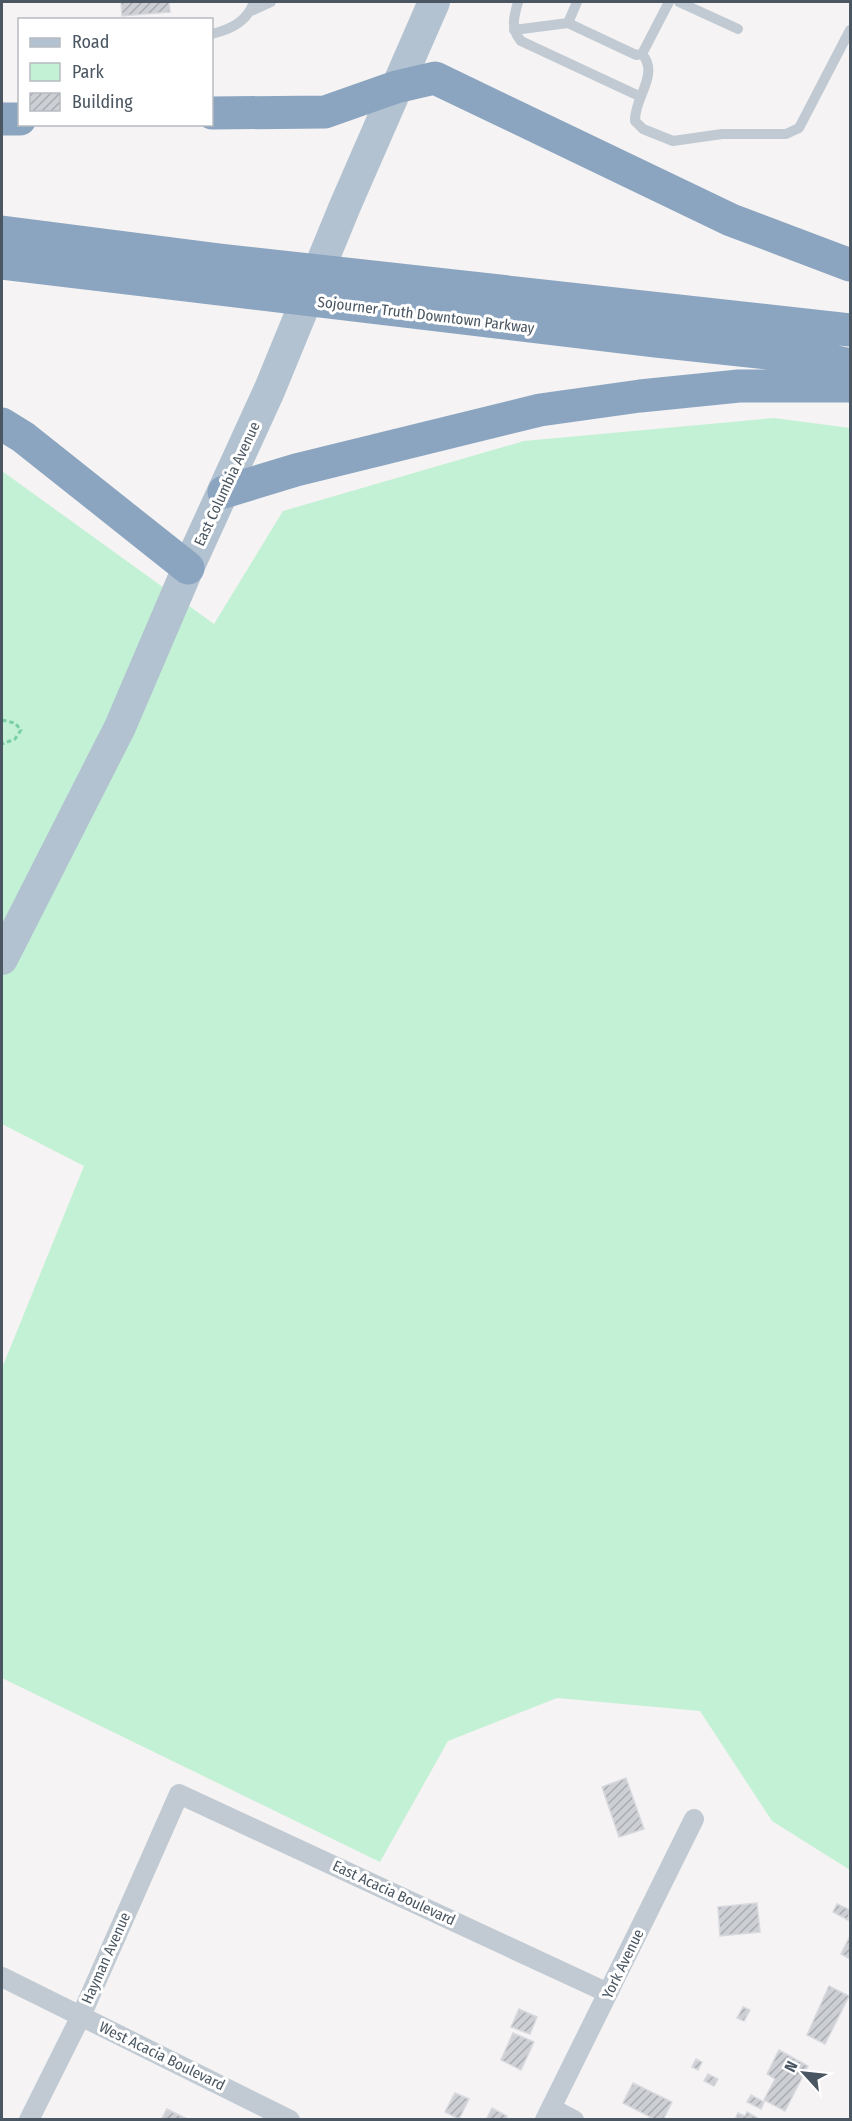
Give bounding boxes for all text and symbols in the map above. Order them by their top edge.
legend [18,18,213,126]
text: Road [72,31,109,53]
text: Park [72,61,105,83]
text: Building [72,91,133,113]
street label: Sojourner Truth Downtown Parkway [317,293,536,337]
street label: East Columbia Avenue [190,419,264,549]
street label: East Acacia Boulevard [330,1857,458,1929]
street label: Hayman Avenue [78,1909,134,2007]
street label: York Avenue [598,1926,648,2002]
street label: West Acacia Boulevard [96,2018,228,2094]
north arrow [774,2043,834,2103]
text: N [780,2058,802,2075]

